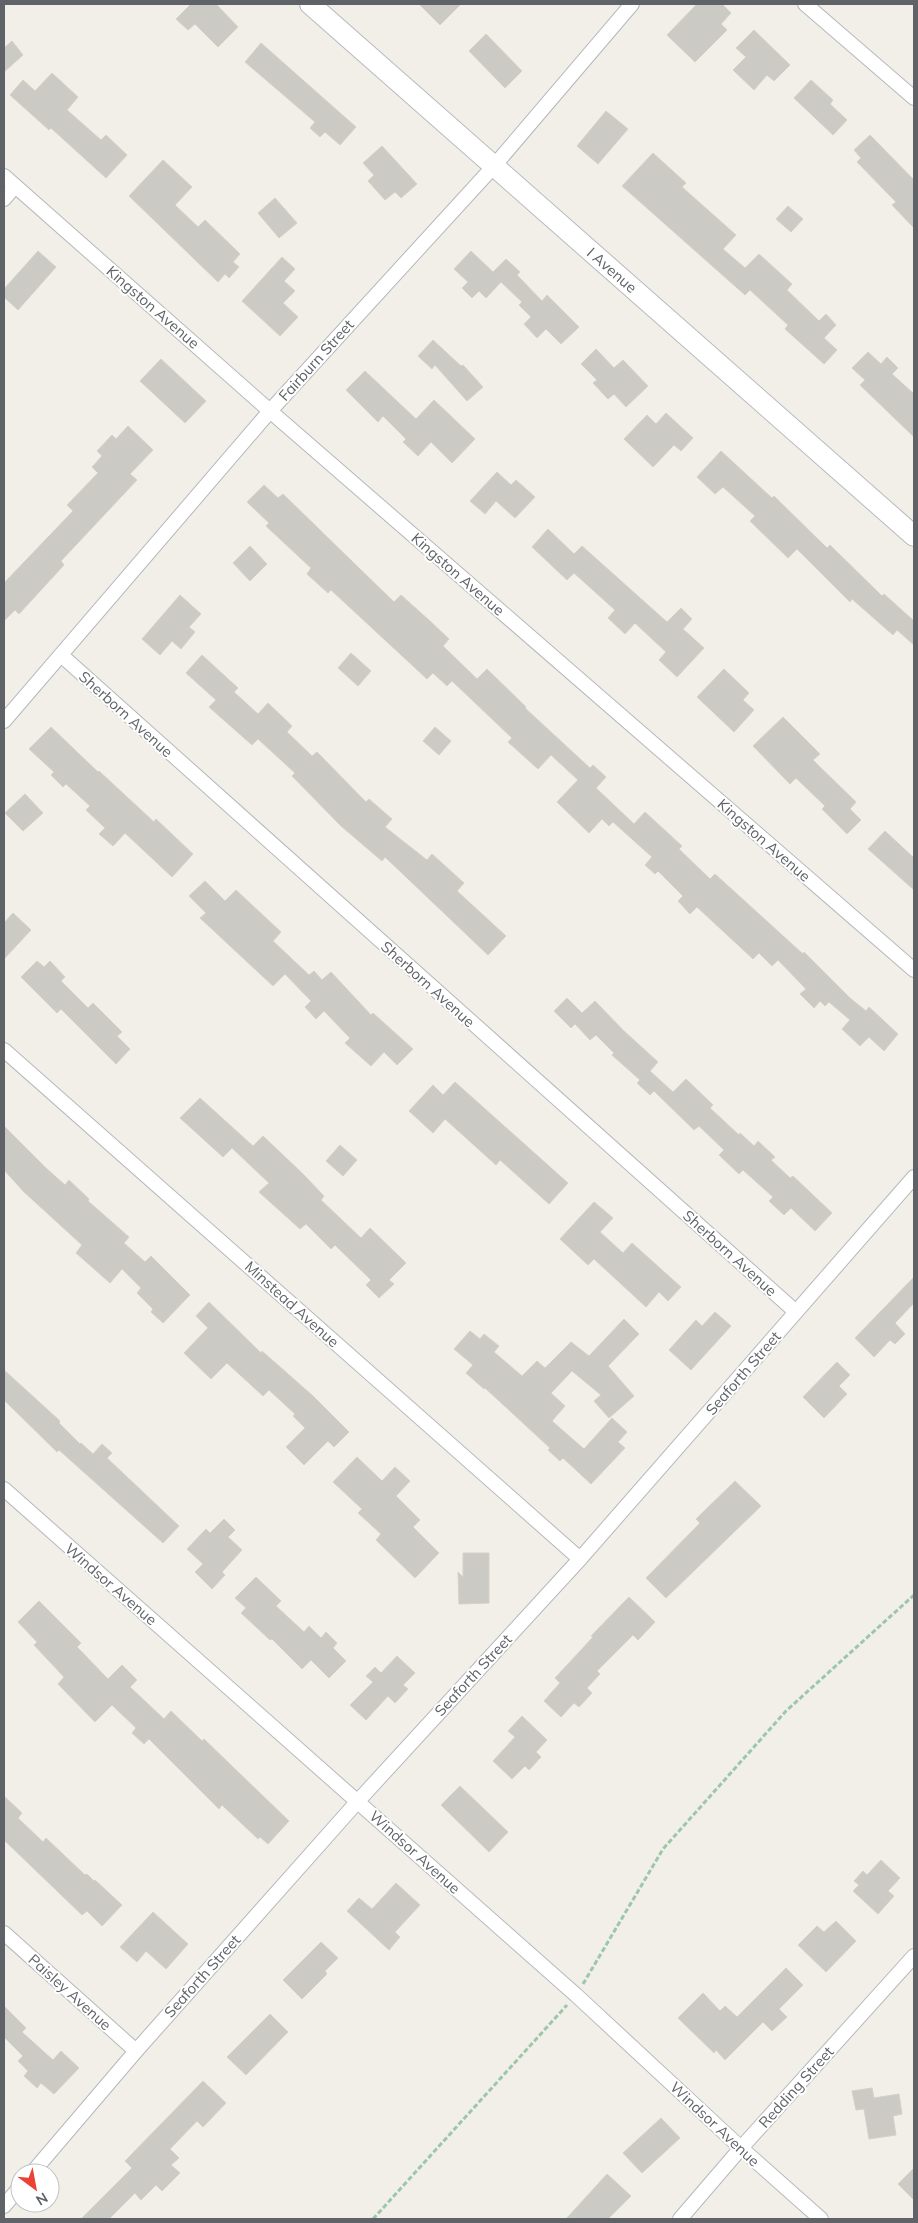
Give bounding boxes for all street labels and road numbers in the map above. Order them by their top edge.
street label: I Avenue [583,243,641,297]
street label: Kingston Avenue [103,261,203,353]
street label: Fairburn Street [274,315,358,405]
street label: Kingston Avenue [408,528,508,620]
street label: Sherborn Avenue [75,667,177,761]
street label: Kingston Avenue [714,794,814,886]
street label: Sherborn Avenue [377,937,479,1031]
street label: Sherborn Avenue [679,1206,781,1300]
street label: Minstead Avenue [241,1257,343,1351]
street label: Seaforth Street [701,1327,785,1419]
street label: Windsor Avenue [61,1539,161,1629]
street label: Seaforth Street [430,1630,516,1720]
street label: Windsor Avenue [366,1806,464,1898]
street label: Seaforth Street [160,1931,244,2021]
street label: Paisley Avenue [25,1950,115,2034]
street label: Redding Street [754,2042,838,2132]
street label: Windsor Avenue [666,2078,764,2170]

